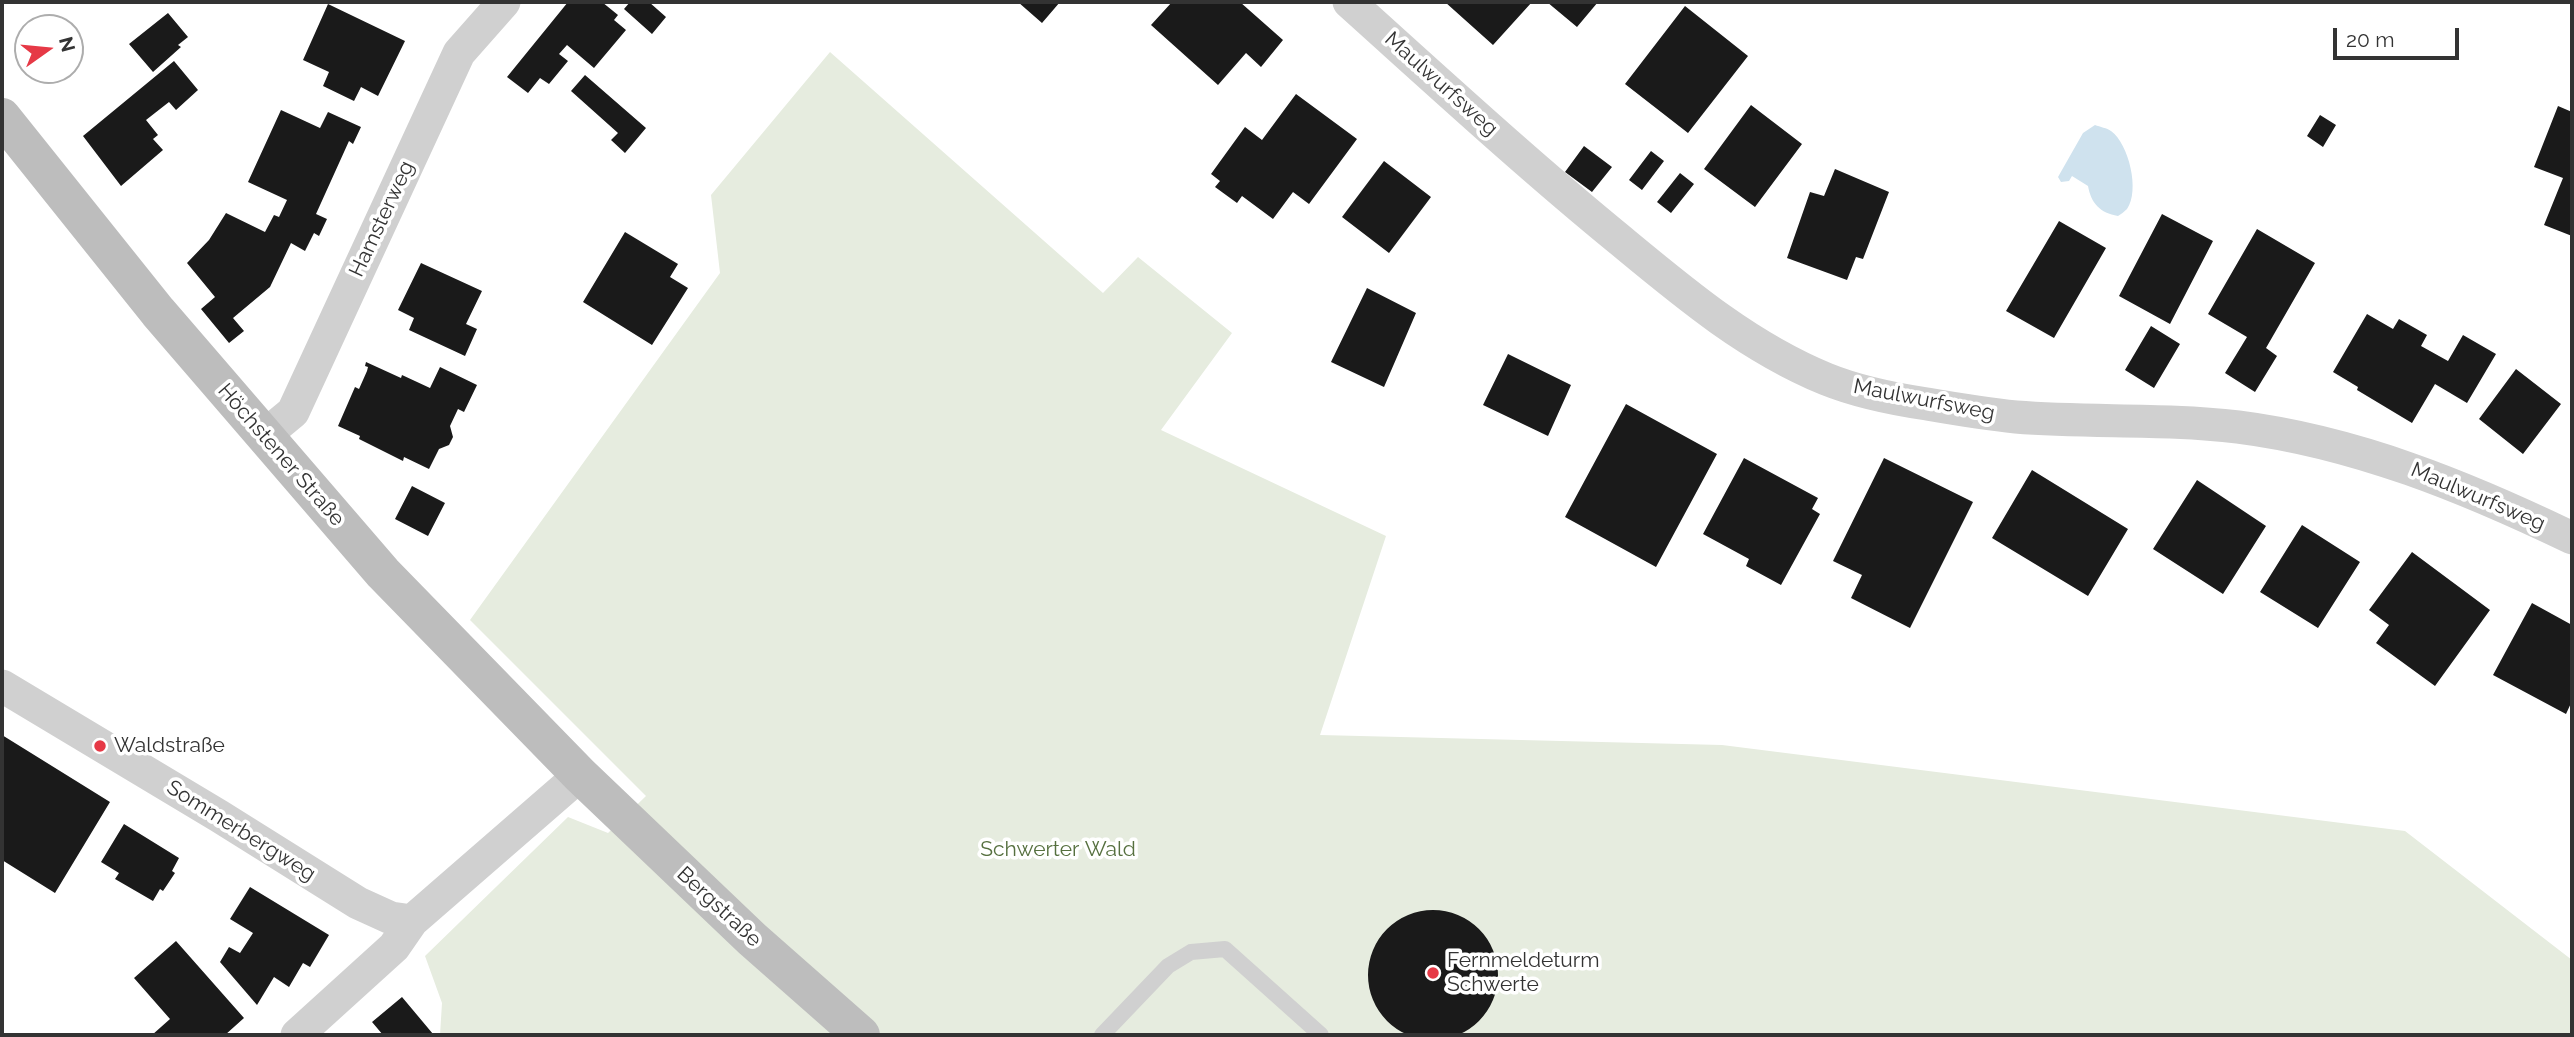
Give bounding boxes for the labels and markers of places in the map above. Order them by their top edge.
place label: Waldstraße [114,733,225,759]
marker: Waldstraße [92,738,108,754]
place label: Fernmeldeturm Schwerte [1447,948,1599,998]
marker: Fernmeldeturm Schwerte [1425,965,1441,981]

